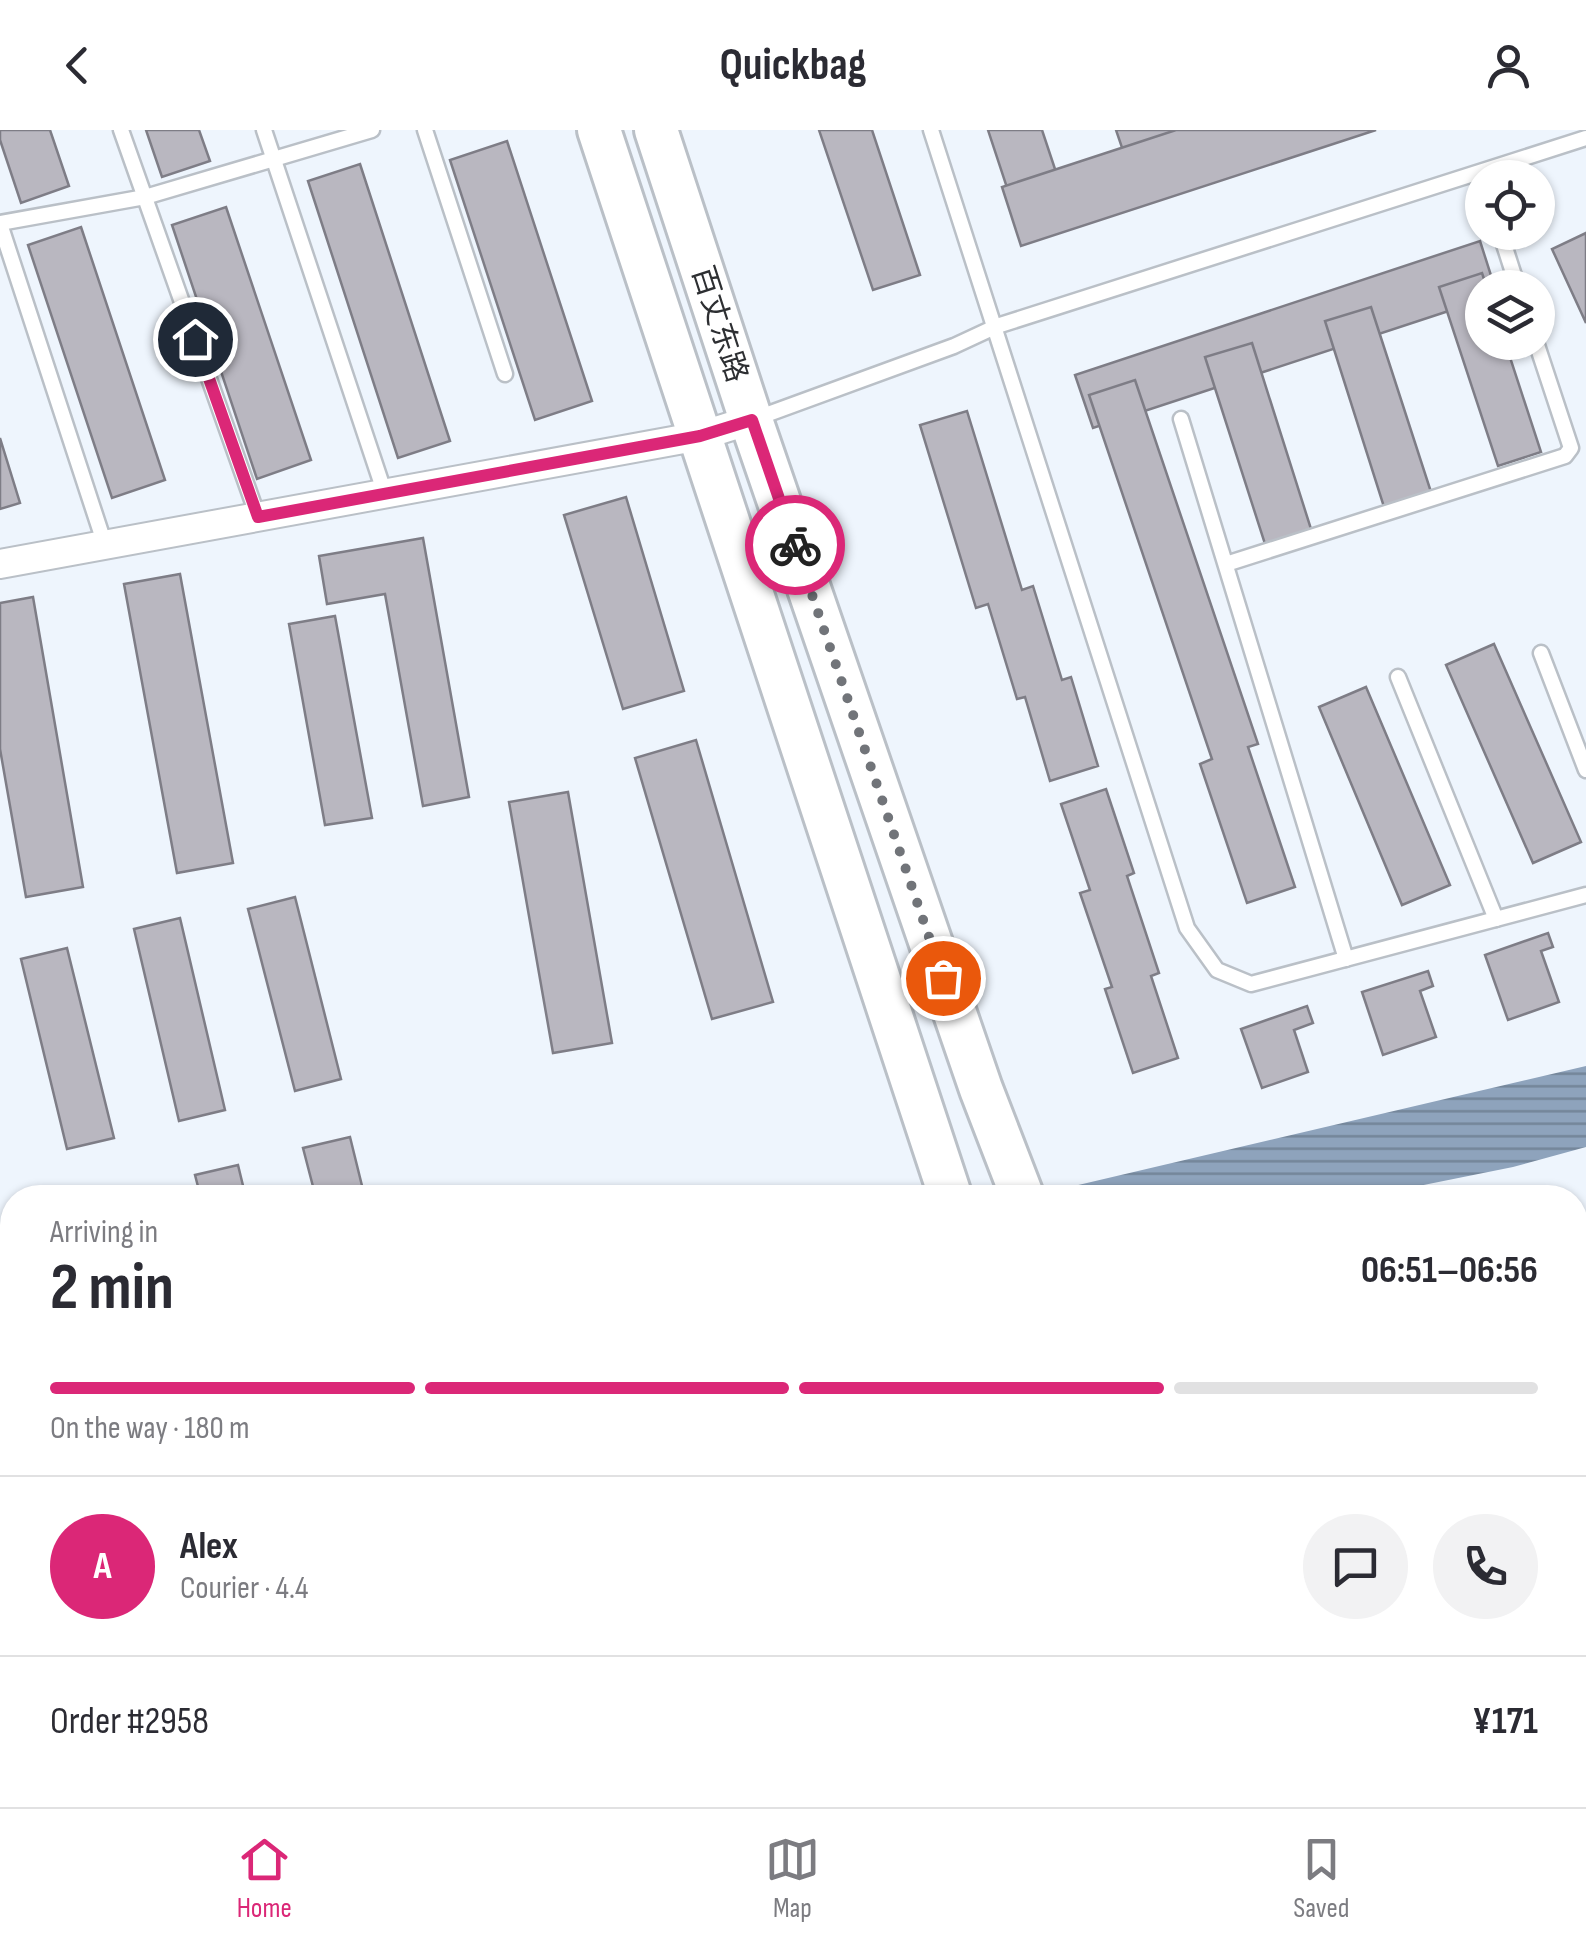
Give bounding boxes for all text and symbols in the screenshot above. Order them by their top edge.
icon: back [50,38,105,93]
text: Quickbag [719,38,867,93]
icon: person [1481,38,1536,93]
map controls [1465,160,1555,360]
button: locate [1465,160,1555,250]
street label: 百丈东路 [683,262,755,387]
button: layers [1465,270,1555,360]
pin [153,297,238,382]
icon: home [168,312,223,367]
courier [745,495,845,595]
icon: bike [768,518,823,573]
pin [901,936,986,1021]
icon: bag [916,951,971,1006]
text: Arriving in [50,1213,158,1252]
text: 06:51–06:56 [1361,1248,1538,1293]
text: 2 min [50,1250,174,1328]
text: On the way · 180 m [50,1409,249,1448]
button: chat [1303,1514,1408,1619]
button: phone [1433,1514,1538,1619]
text: Alex [180,1524,238,1569]
text: A [93,1544,112,1589]
text: Courier · 4.4 [180,1569,308,1608]
text: Order #2958 [50,1699,209,1744]
text: ¥171 [1472,1699,1538,1744]
tab: Home [237,1832,292,1925]
tab: Map [765,1832,820,1925]
tab: Saved [1293,1832,1349,1925]

